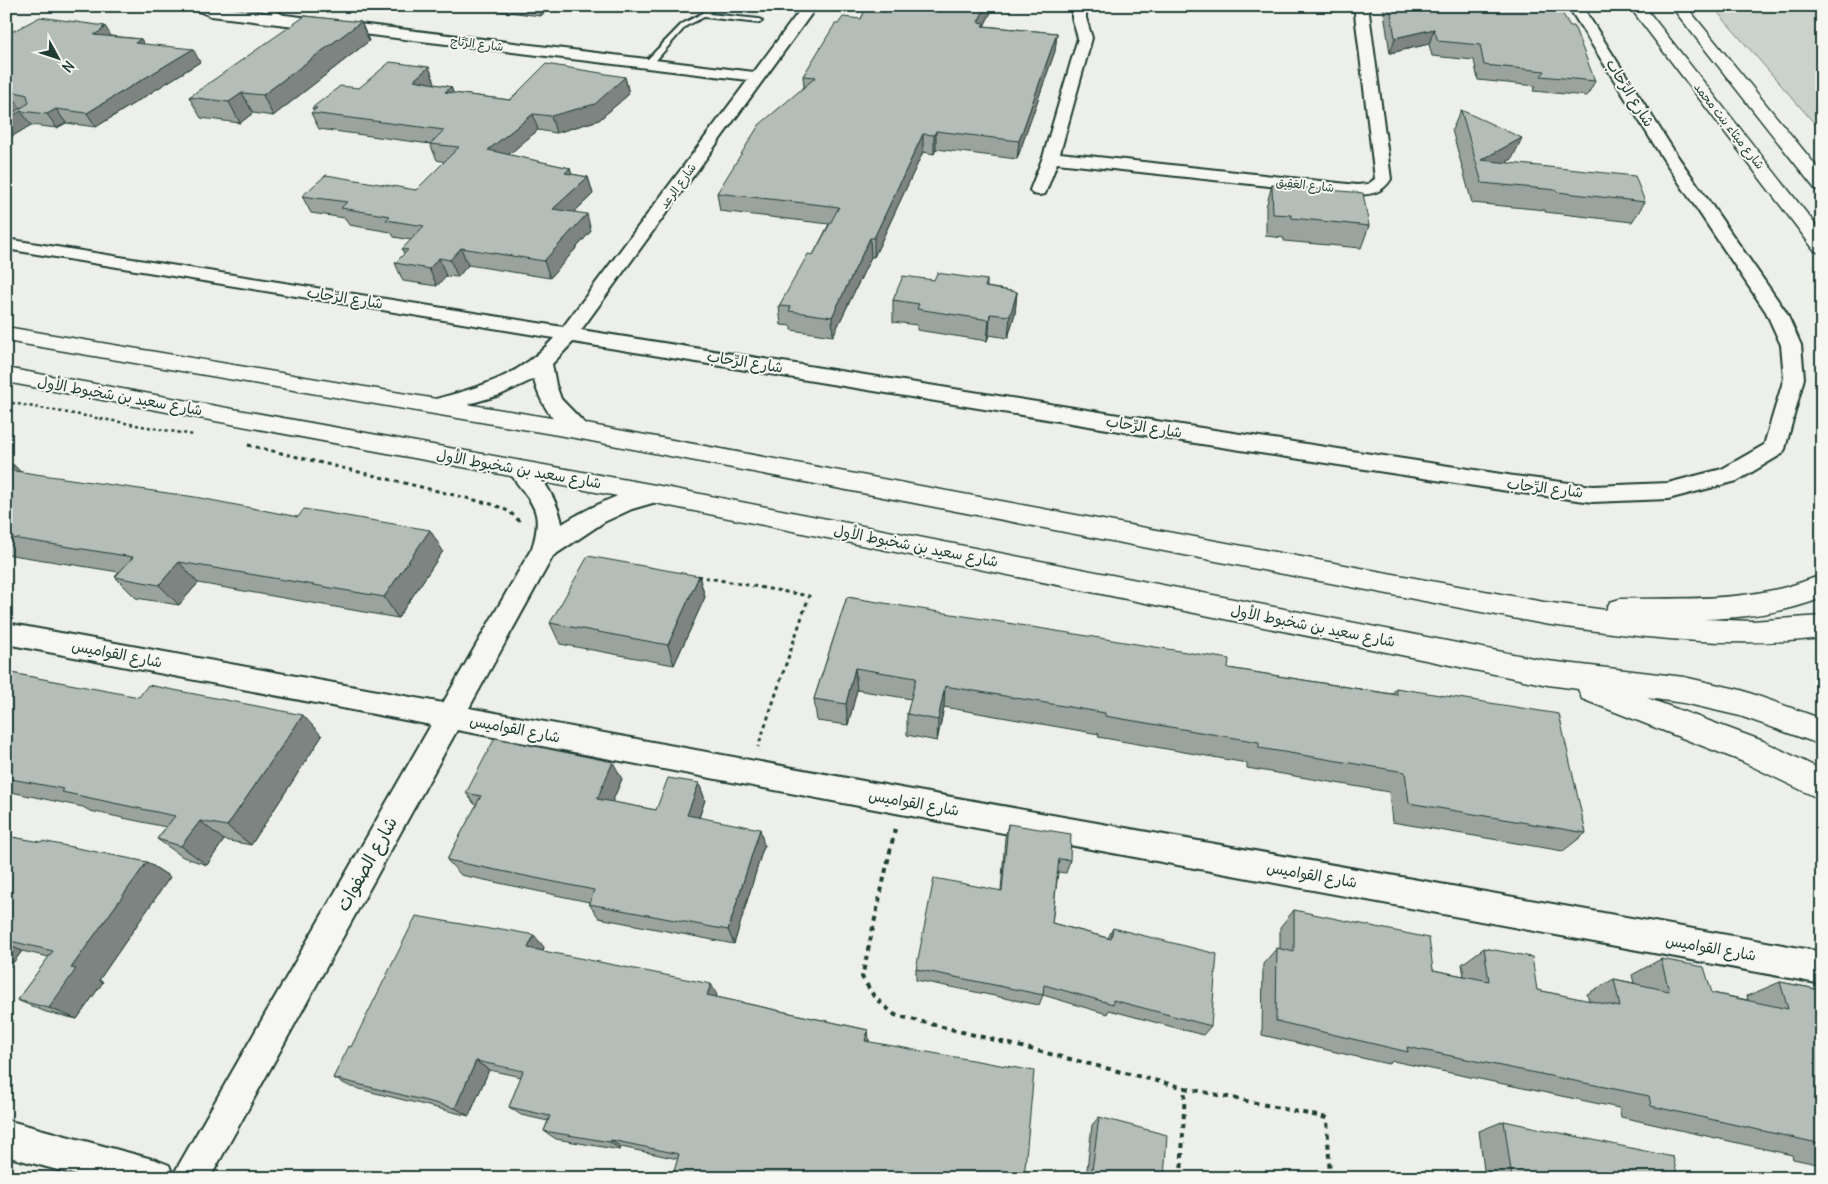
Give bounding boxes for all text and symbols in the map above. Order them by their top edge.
north arrow [32,32,82,82]
street label: شارع الرِّتَاج [449,33,504,56]
street label: شارع الرِّحاب [1601,55,1659,131]
text: N [58,57,78,76]
street label: شارع ميثاء بنت محمد [1689,79,1768,173]
street label: شارع الرعد [656,160,701,213]
street label: شارع العَقِيق [1275,174,1335,197]
street label: شارع الرِّحاب [306,282,384,314]
street label: شارع الرِّحاب [706,346,784,378]
street label: شارع سعيد بن شخبوط الأول [36,372,204,420]
street label: شارع الرِّحاب [1105,411,1183,443]
street label: شارع سعيد بن شخبوط الأول [435,445,603,493]
street label: شارع الرِّحاب [1506,473,1584,503]
street label: شارع سعيد بن شخبوط الأول [832,520,1000,572]
street label: شارع سعيد بن شخبوط الأول [1229,600,1397,652]
street label: شارع القواميس [70,635,164,673]
street label: شارع القواميس [468,710,562,748]
street label: شارع القواميس [867,785,961,821]
street label: شارع الصفوات [331,812,403,916]
street label: شارع القواميس [1265,857,1359,893]
street label: شارع القواميس [1664,930,1758,966]

